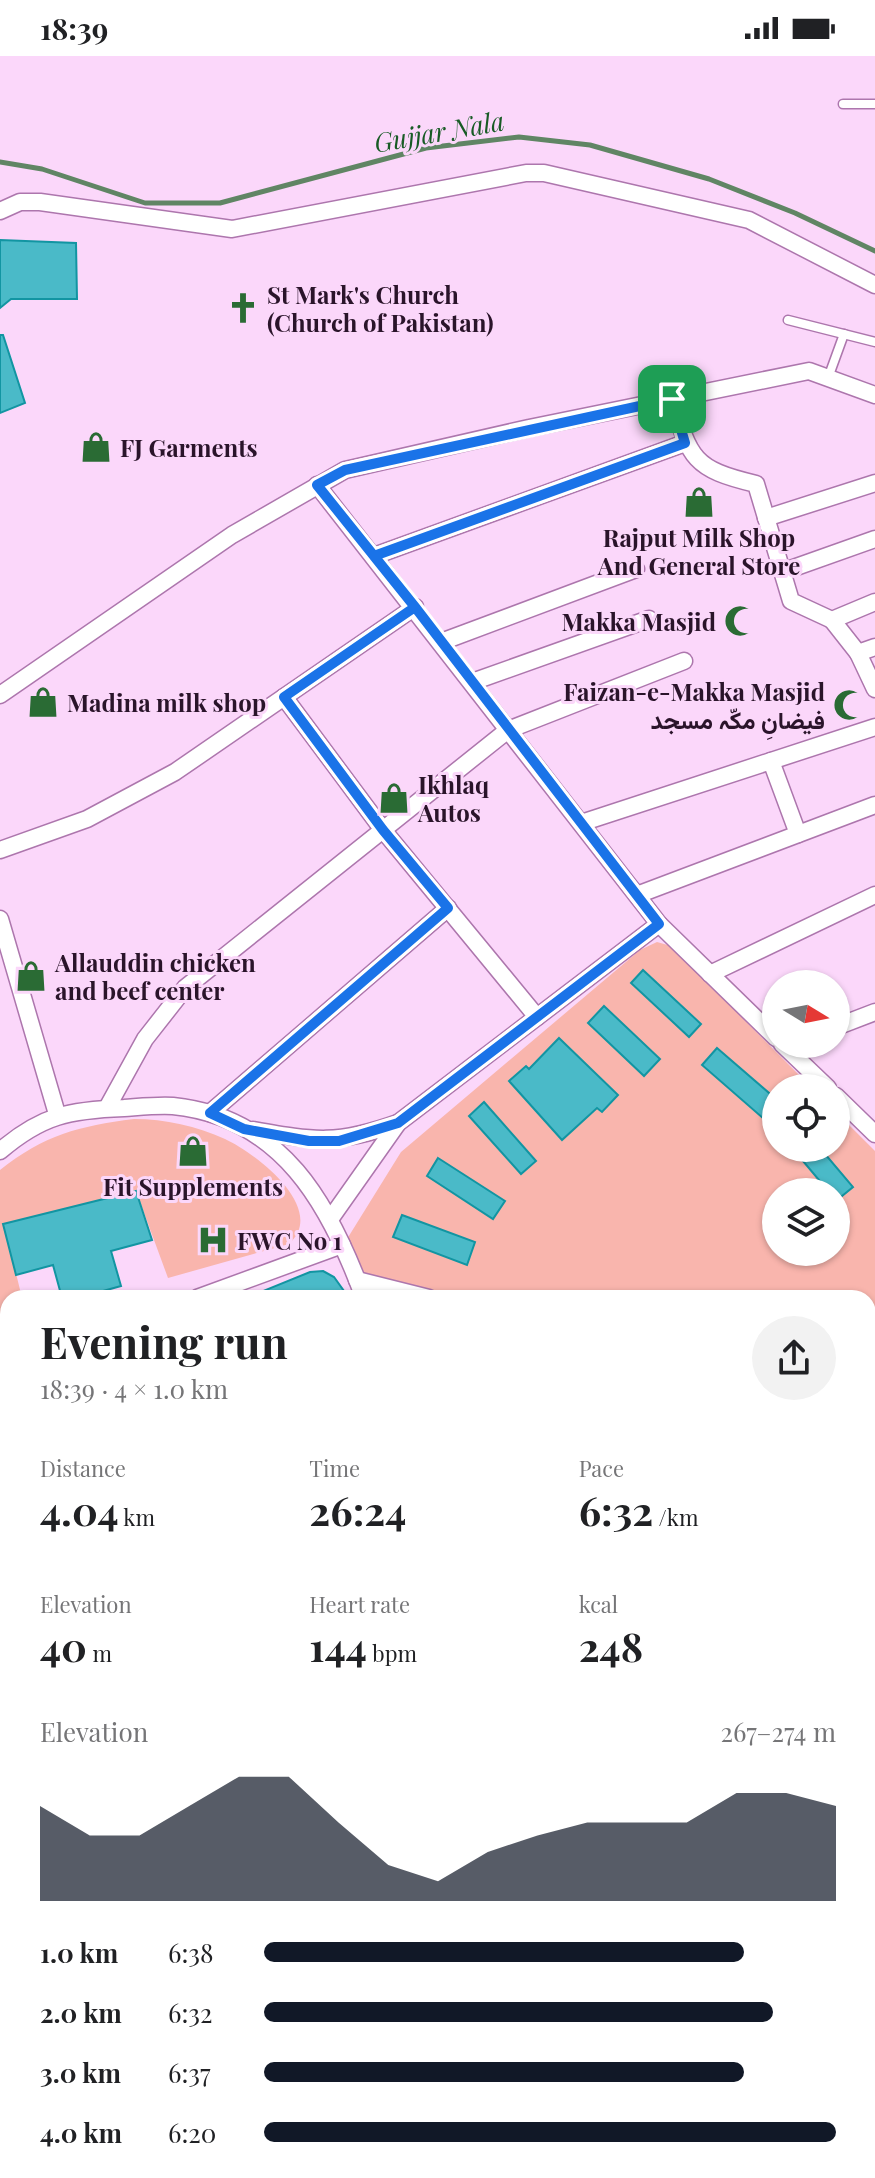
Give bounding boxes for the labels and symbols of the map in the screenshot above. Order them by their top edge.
water label: Gujjar Nala [371,102,507,160]
place label: St Mark's Church (Church of Pakistan) [267,278,494,338]
church icon: St Mark's Church (Church of Pakistan) [226,291,260,325]
pin [638,365,706,433]
shop icon: FJ Garments [79,430,113,464]
place label: FJ Garments [120,431,258,463]
shop icon: Rajput Milk Shop And General Store [682,485,716,519]
place label: Rajput Milk Shop And General Store [597,521,800,581]
mosque icon: Makka Masjid [723,604,757,638]
place label: Makka Masjid [561,605,716,637]
place label: Faizan-e-Makka Masjid فیضانِ مکّہ مسجد [563,675,825,741]
shop icon: Madina milk shop [26,685,60,719]
place label: Madina milk shop [67,686,266,718]
mosque icon: Faizan-e-Makka Masjid فیضانِ مکّہ مسجد [832,688,866,722]
place label: Ikhlaq Autos [417,768,489,828]
shop icon: Ikhlaq Autos [377,781,411,815]
place label: Allauddin chicken and beef center [54,946,256,1006]
shop icon: Allauddin chicken and beef center [14,959,48,993]
north arrow [762,970,850,1058]
shop icon: Fit Supplements [176,1134,210,1168]
place label: Fit Supplements [103,1170,283,1202]
hospital icon: FWC No 1 [196,1223,230,1257]
place label: FWC No 1 [237,1224,342,1256]

